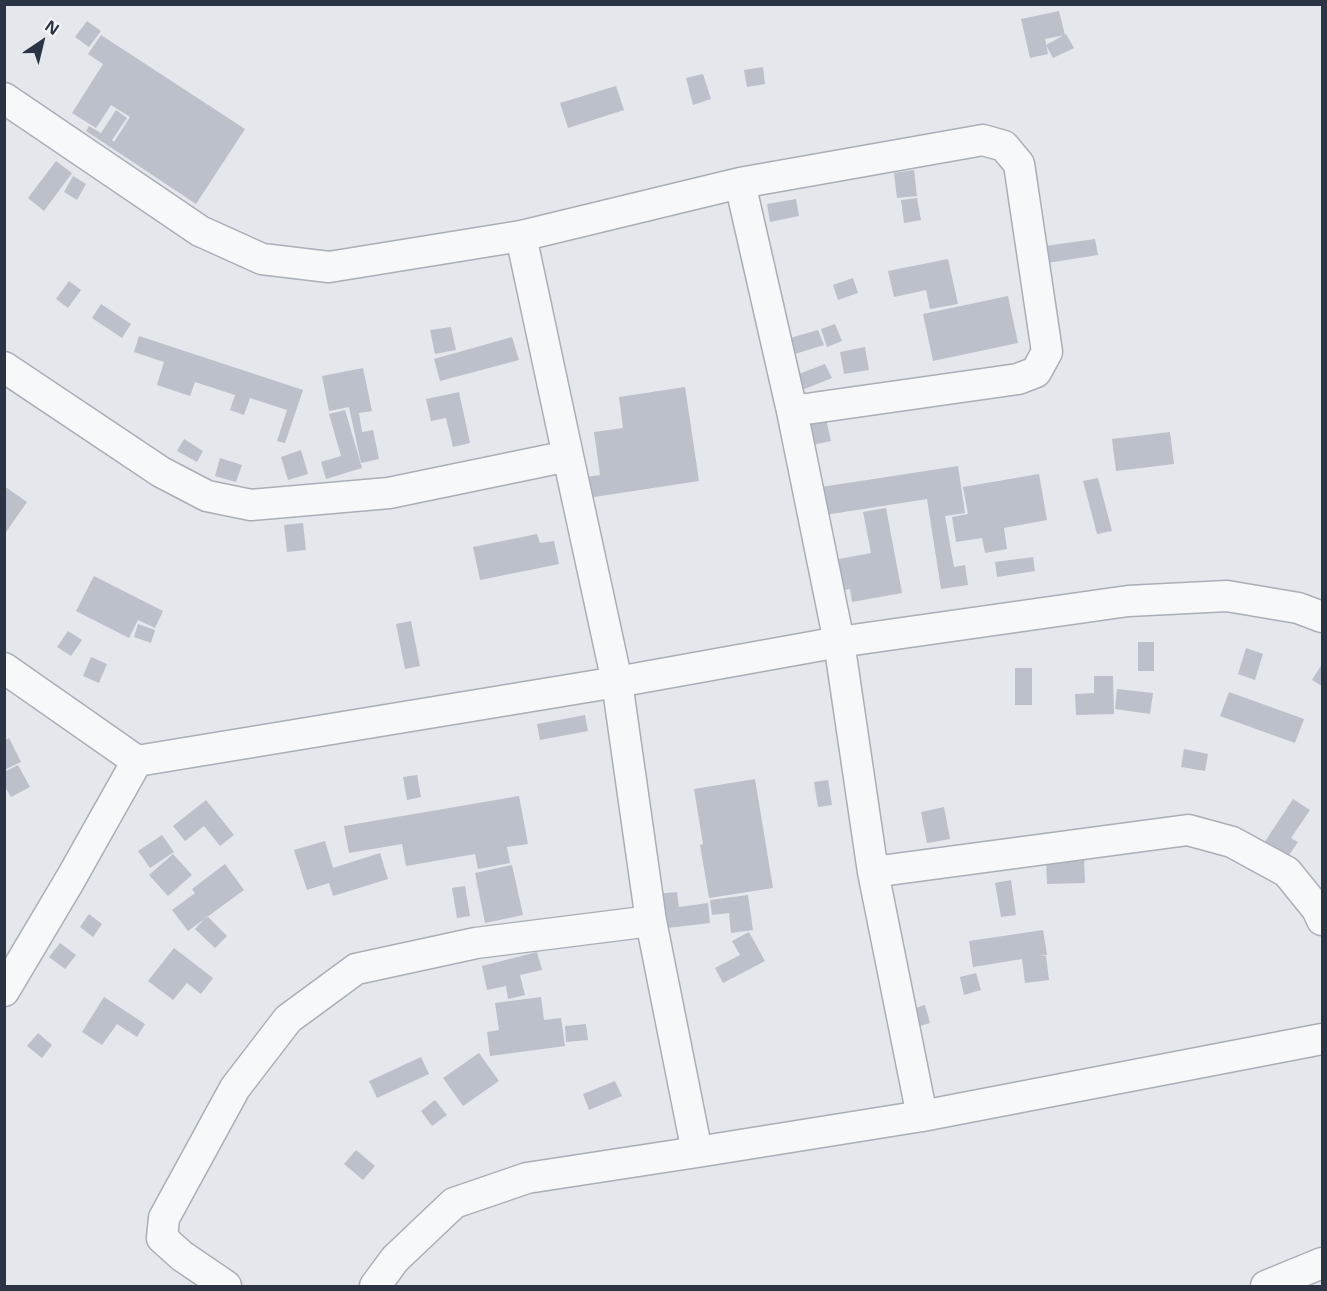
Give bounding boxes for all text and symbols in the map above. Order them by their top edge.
north arrow [12,12,72,72]
text: N [41,15,64,40]

